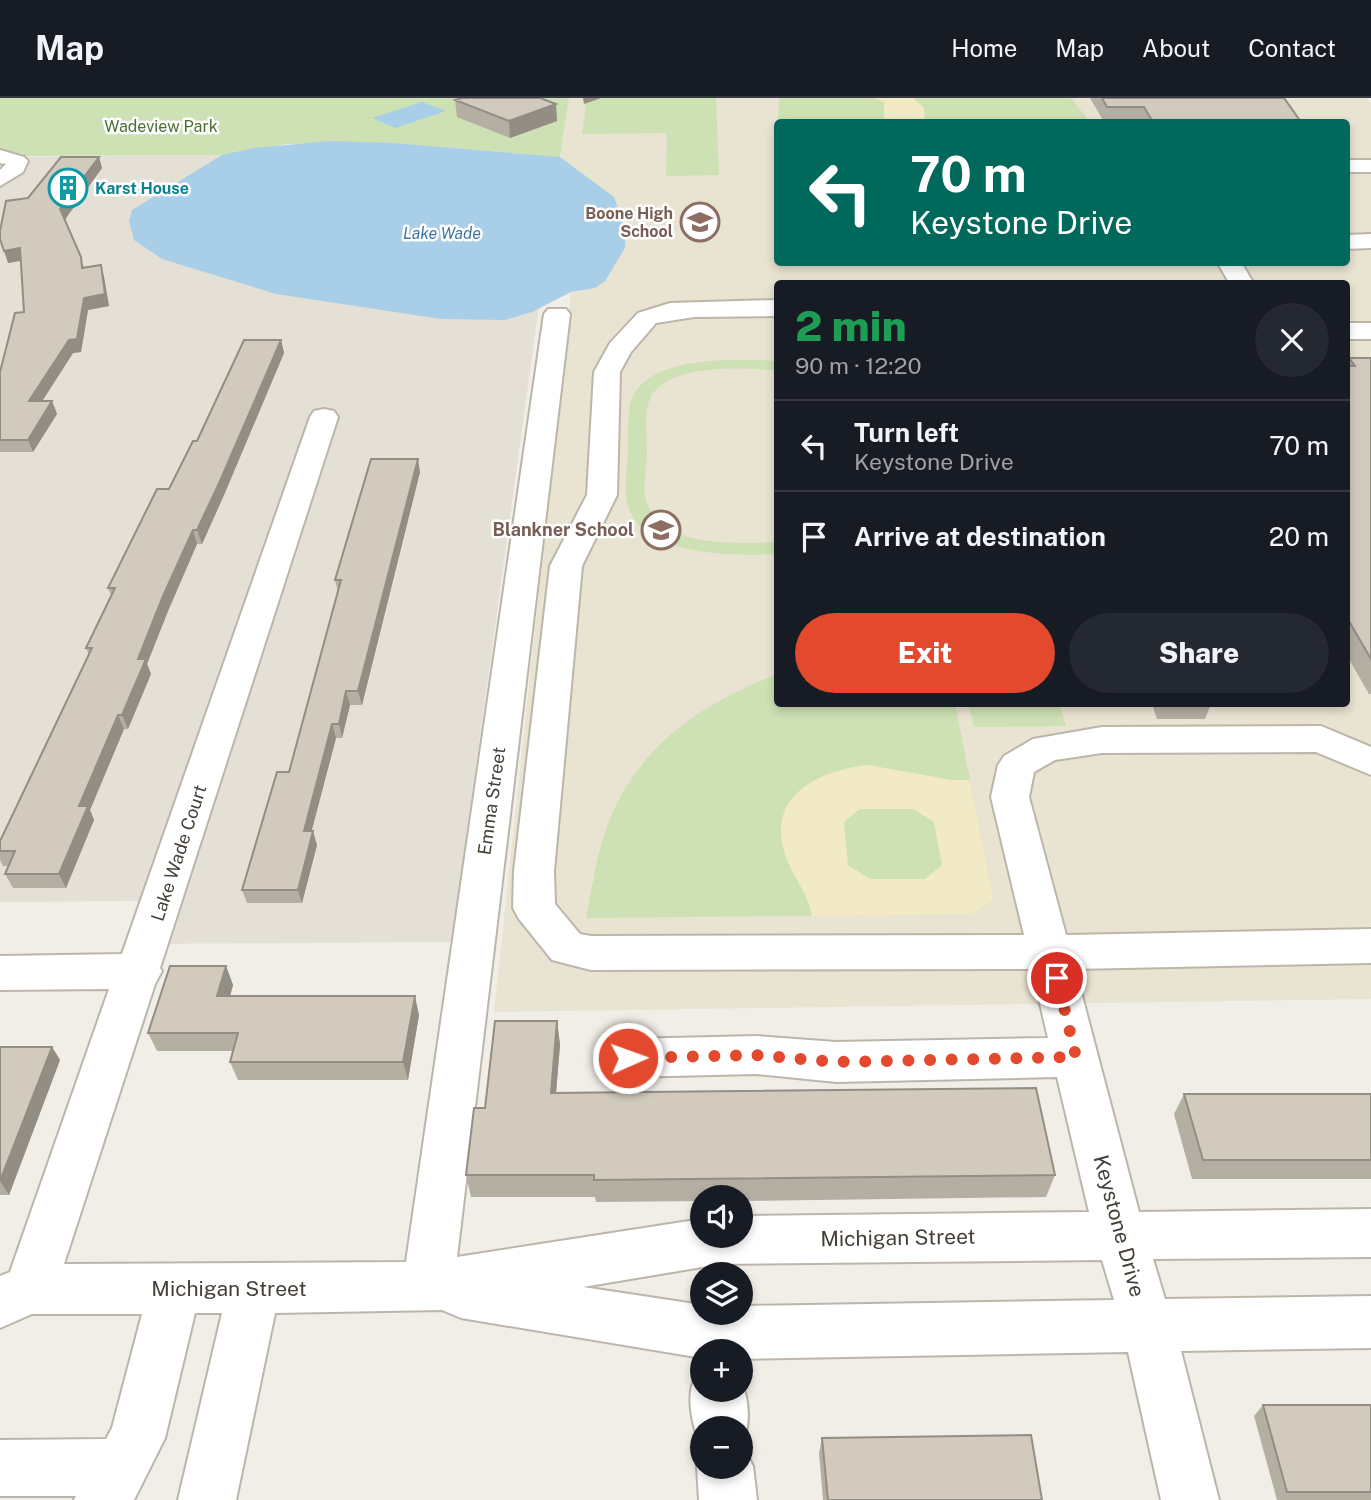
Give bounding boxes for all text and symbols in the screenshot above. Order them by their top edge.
text: Map [35,29,104,67]
text: Home [951,34,1017,62]
text: Map [1055,34,1104,62]
text: About [1142,34,1210,62]
text: Contact [1248,34,1336,62]
park label: Wadeview Park [104,117,218,136]
text: 70 m [910,145,1027,203]
icon: left [795,147,886,238]
building icon: Karst House [47,167,89,209]
place label: Karst House [95,179,189,198]
school or university icon: Boone High School [679,201,721,243]
place label: Boone High School [585,204,673,241]
text: Keystone Drive [910,204,1132,241]
water label: Lake Wade [403,224,481,243]
text: 2 min [795,301,907,350]
button: close [1255,303,1329,377]
text: 90 m · 12:20 [795,352,922,379]
text: Turn left [854,417,959,448]
icon: left [795,427,833,465]
text: 70 m [1269,430,1329,461]
text: Keystone Drive [854,448,1014,475]
school or university icon: Blankner School [640,509,682,551]
icon: arrive [795,518,833,556]
place label: Blankner School [493,519,634,540]
text: Arrive at destination [854,521,1106,552]
text: 20 m [1269,521,1329,552]
button: Exit [795,613,1055,693]
button: Share [1069,613,1329,693]
street label: Emma Street [474,746,509,856]
street label: Lake Wade Court [147,782,210,924]
pin [1027,948,1087,1008]
icon: arrive [1038,959,1076,997]
position arrow [591,1021,665,1095]
street label: Keystone Drive [1089,1152,1150,1300]
map controls [690,1185,753,1479]
button: sound [690,1185,753,1248]
street label: Michigan Street [820,1224,976,1251]
button: layers [690,1262,753,1325]
street label: Michigan Street [151,1276,307,1301]
button: + [690,1339,753,1402]
button: − [690,1416,753,1479]

